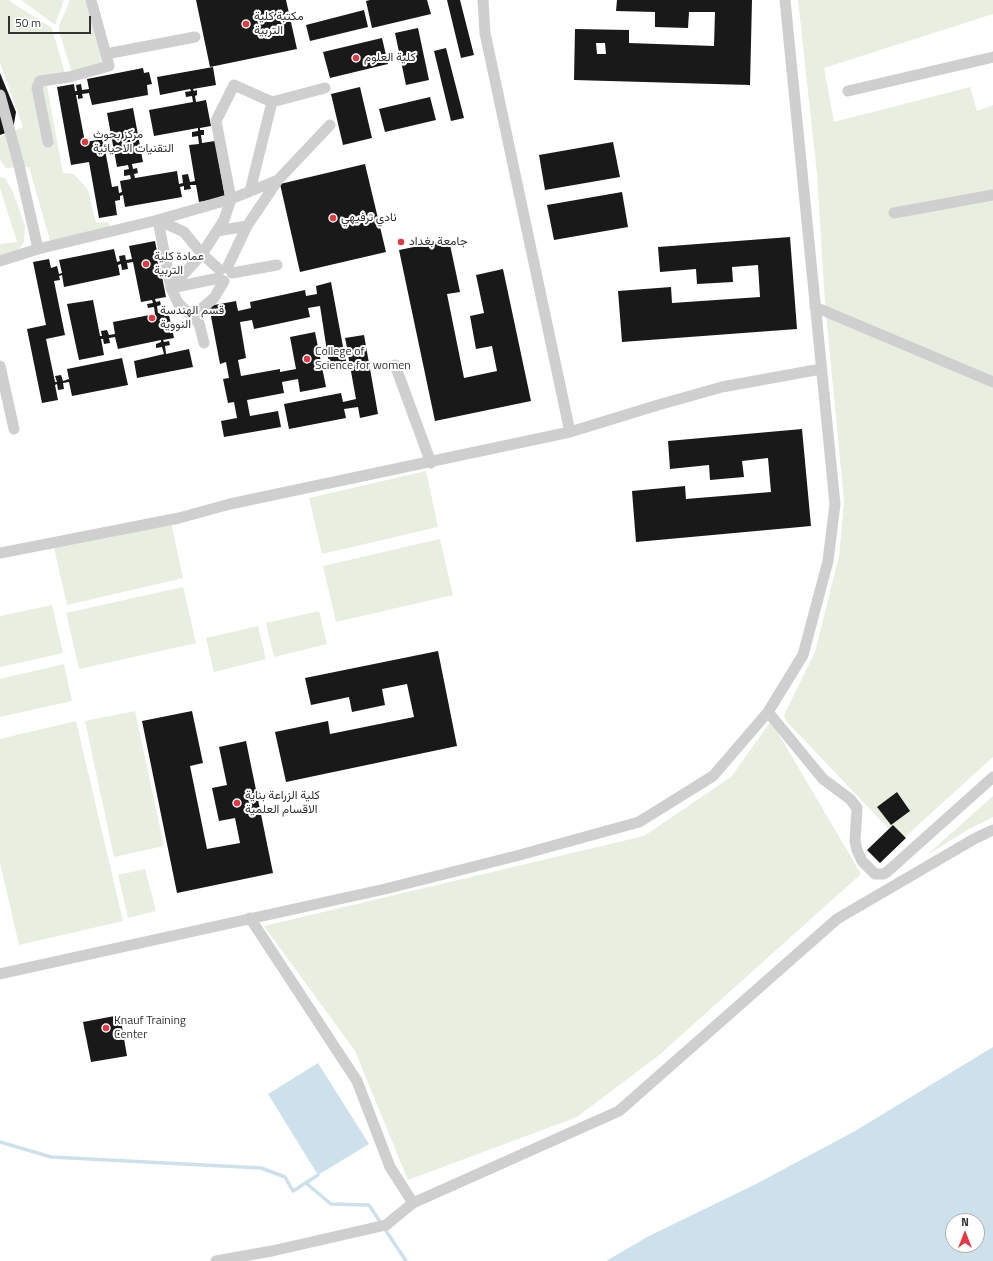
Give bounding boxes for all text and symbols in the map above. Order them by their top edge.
scale bar [10,8,93,34]
place label: مكتبة كلية التربية [254,10,304,38]
text: 50 m [15,13,41,32]
marker: مكتبة كلية التربية [241,19,251,29]
place label: كلية العلوم [364,51,416,65]
marker: كلية العلوم [351,53,361,63]
place label: مركز بحوث التقنيات الاحيائية [93,128,174,156]
marker: مركز بحوث التقنيات الاحيائية [80,137,90,147]
place label: نادي ترفيهي [341,211,397,225]
marker: نادي ترفيهي [328,213,338,223]
place label: جامعة بغداد [409,235,468,249]
marker: جامعة بغداد [396,237,406,247]
place label: عمادة كلية التربية [154,250,204,278]
marker: عمادة كلية التربية [141,259,151,269]
place label: قسم الهندسة النووية [160,304,224,332]
marker: قسم الهندسة النووية [147,313,157,323]
place label: College of Science for women [315,345,411,373]
marker: College of Science for women [302,354,312,364]
place label: كلية الزراعة بناية الاقسام العلمية [245,789,320,817]
marker: كلية الزراعة بناية الاقسام العلمية [232,798,242,808]
place label: Knauf Training Center [114,1014,186,1042]
marker: Knauf Training Center [101,1023,111,1033]
north arrow [945,1213,985,1253]
text: N [961,1214,969,1230]

